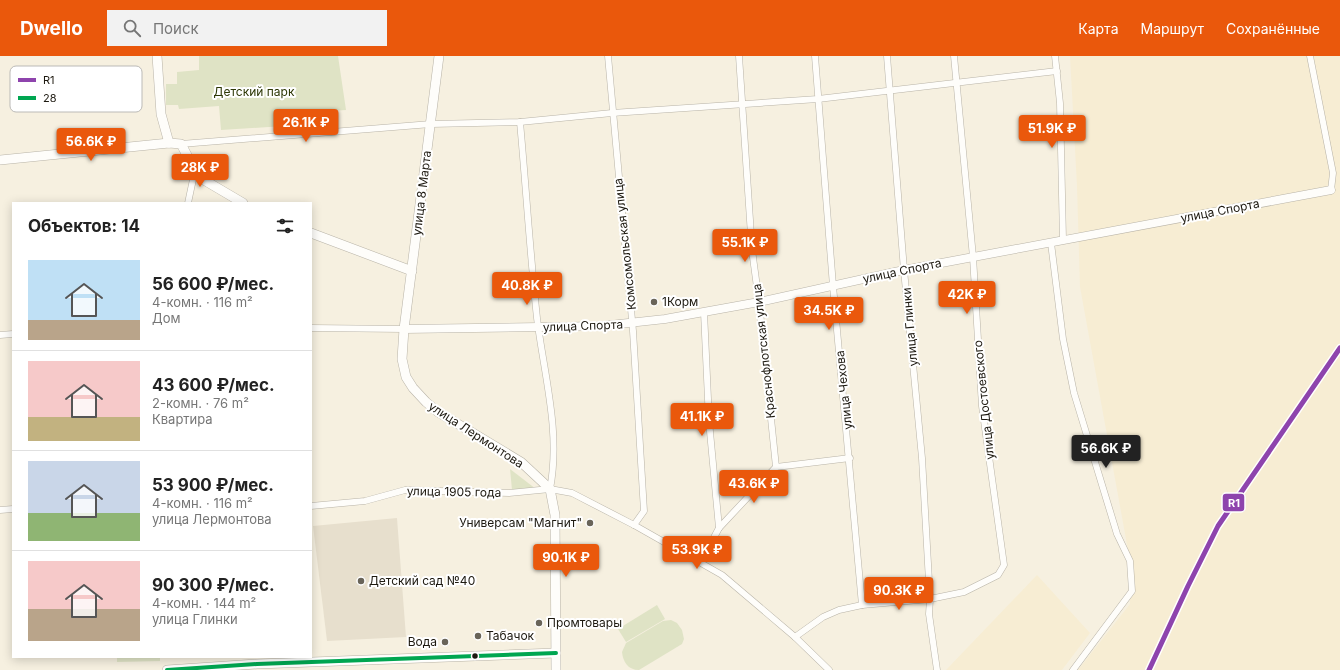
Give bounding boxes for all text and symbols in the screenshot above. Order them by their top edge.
search box [107,10,387,46]
text: Dwello [20,17,83,40]
icon: search [121,17,143,39]
text: Поиск [153,19,199,38]
text: Карта [1078,20,1119,37]
text: Маршрут [1141,20,1204,37]
text: Сохранённые [1226,20,1320,37]
legend [10,66,142,112]
text: R1 [43,73,55,87]
park label: Детский парк [214,84,295,99]
text: 28 [43,91,57,105]
pin: 26.1K ₽ [269,109,343,143]
text: 26.1K ₽ [282,114,330,130]
pin: 51.9K ₽ [1015,115,1089,149]
text: 51.9K ₽ [1028,120,1076,136]
pin: 56.6K ₽ [54,128,128,162]
text: 56.6K ₽ [66,133,116,149]
street label: улица 8 Марта [409,150,434,236]
pin: 28K ₽ [172,154,228,188]
text: 28K ₽ [181,159,219,175]
street label: Комсомольская улица [610,177,639,311]
street label: улица Спорта [1179,195,1261,226]
icon: filters [274,215,296,237]
text: Объектов: 14 [28,216,140,236]
pin: 55.1K ₽ [708,229,782,263]
text: 55.1K ₽ [721,234,769,250]
street label: улица Спорта [861,255,943,286]
pin: 40.8K ₽ [490,272,564,306]
text: 56 600 ₽/мес. [152,274,274,294]
icon: home [60,276,108,324]
text: 40.8K ₽ [501,277,553,293]
pin: 42K ₽ [939,281,995,315]
street label: Краснофлотская улица [749,283,778,419]
text: 42K ₽ [947,286,987,302]
street label: улица Глинки [899,287,920,367]
text: 4-комн. · 116 m² [152,294,253,310]
place label: 1Корм [662,294,698,309]
marker: 1Корм [649,297,659,307]
pin: 34.5K ₽ [792,297,866,331]
text: 34.5K ₽ [803,302,855,318]
text: Дом [152,310,180,326]
street label: улица Спорта [543,317,623,334]
street label: улица Достоевского [970,339,997,461]
street label: улица Чехова [832,350,855,430]
text: 43 600 ₽/мес. [152,375,275,395]
icon: home [60,377,108,425]
text: 2-комн. · 76 m² [152,395,249,411]
street label: улица Лермонтова [426,398,527,471]
pin: 41.1K ₽ [665,403,739,437]
text: 41.1K ₽ [680,408,724,424]
text: Квартира [152,411,213,427]
pin: 56.6K ₽ [1069,435,1143,469]
text: 56.6K ₽ [1081,440,1131,456]
pin: 43.6K ₽ [717,470,791,504]
text: 53 900 ₽/мес. [152,475,274,495]
text: 43.6K ₽ [728,475,780,491]
icon: home [60,477,108,525]
street label: улица 1905 года [407,483,501,500]
line badge: R1 [1222,493,1245,512]
text: 4-комн. · 116 m² [152,495,253,511]
text: R1 [1228,496,1240,510]
text: улица Лермонтова [152,511,272,527]
place label: Универсам "Магнит" [459,515,582,530]
marker: Универсам "Магнит" [585,518,595,528]
pin: 53.9K ₽ [660,536,734,570]
text: 53.9K ₽ [671,541,723,557]
pin: 90.1K ₽ [529,544,603,578]
text: 90.1K ₽ [542,549,590,565]
place label: Детский сад №40 [369,573,475,588]
text: 90 300 ₽/мес. [152,575,275,595]
marker: Детский сад №40 [356,576,366,586]
icon: home [60,577,108,625]
pin: 90.3K ₽ [862,577,936,611]
text: 90.3K ₽ [873,582,925,598]
text: 4-комн. · 144 m² [152,595,256,611]
text: улица Глинки [152,611,238,627]
place label: Промтовары [547,615,622,630]
marker: Промтовары [534,618,544,628]
place label: Табачок [486,628,535,643]
marker: Табачок [473,631,483,641]
place label: Вода [408,634,437,649]
marker: Вода [440,637,450,647]
unlabelled marker [470,651,480,661]

